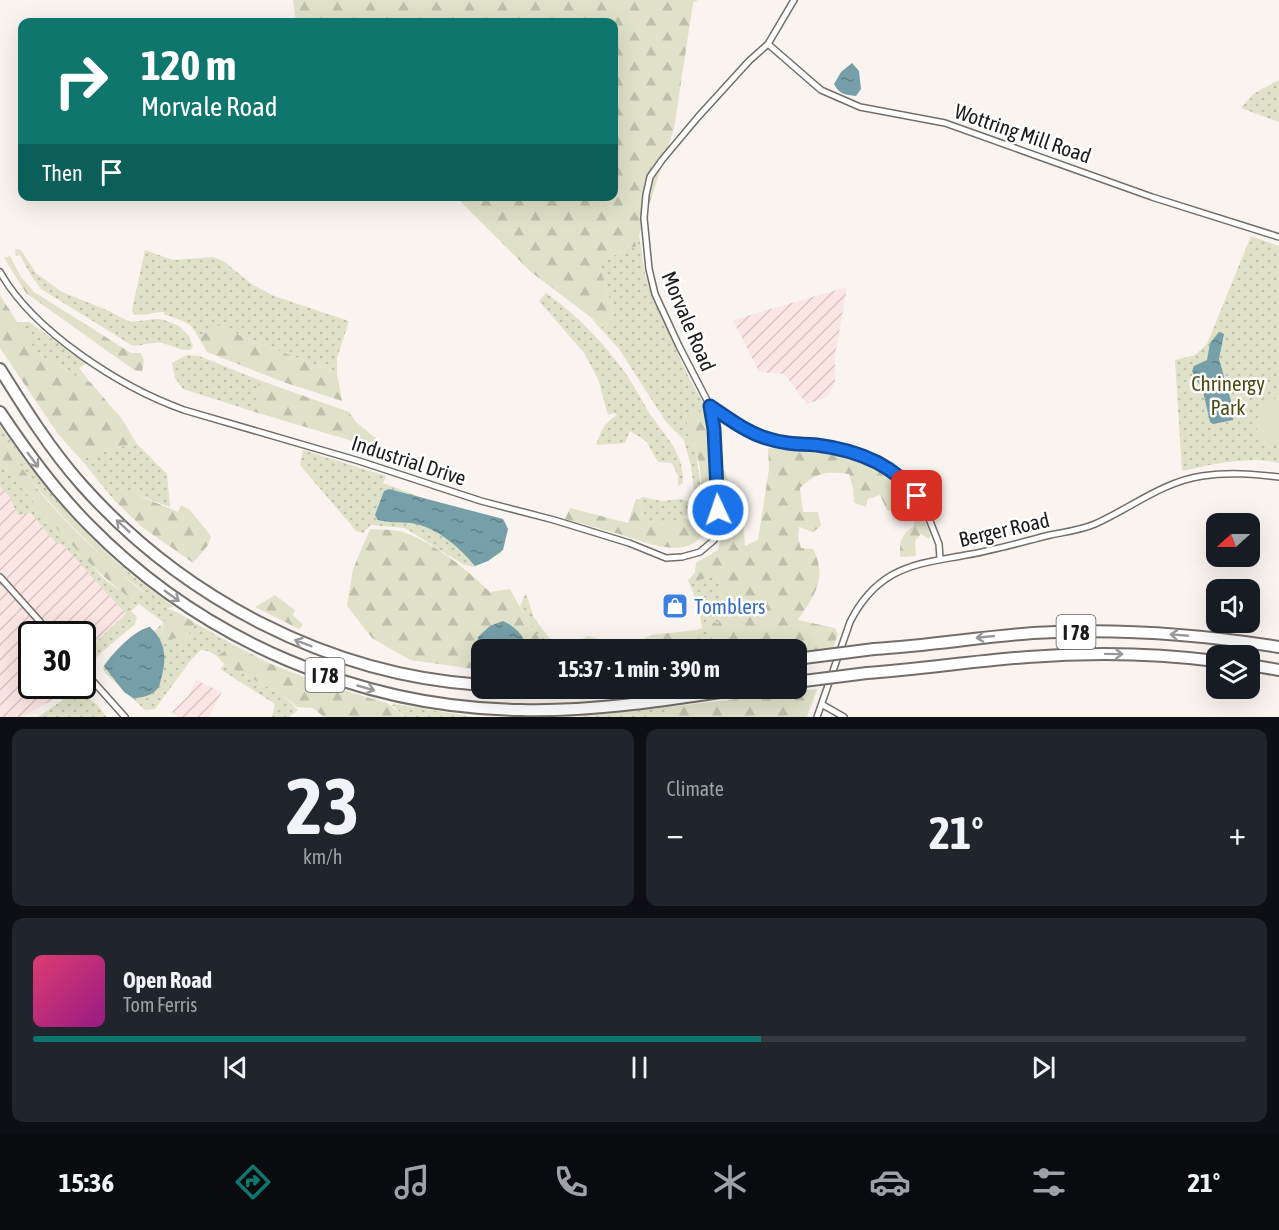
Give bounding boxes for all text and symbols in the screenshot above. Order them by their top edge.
text: 120 m [141,41,236,89]
icon: right [42,42,120,120]
text: Morvale Road [141,91,278,122]
street label: Wottring Mill Road [952,98,1094,168]
icon: arrive [95,156,128,189]
text: Then [42,160,83,186]
street label: Morvale Road [657,267,721,375]
park label: Chrinergy Park [1191,371,1265,419]
street label: Industrial Drive [349,430,469,490]
one-way arrow [27,451,40,467]
pin [891,470,942,521]
position arrow [686,478,750,542]
icon: arrive [900,479,933,512]
street label: Berger Road [956,507,1052,551]
north arrow [1206,513,1260,567]
map controls [1206,513,1260,699]
one-way arrow [115,519,130,533]
button: sound [1206,579,1260,633]
one-way arrow [163,590,179,602]
shop icon: Tomblers [660,591,690,621]
place label: Tomblers [694,594,765,618]
road number: I 78 [1056,615,1096,649]
speed limit sign: 30 [18,621,96,699]
one-way arrow [1170,629,1190,640]
one-way arrow [975,632,995,643]
one-way arrow [294,636,313,647]
button: layers [1206,645,1260,699]
one-way arrow [1103,648,1123,660]
text: 15:37 · 1 min · 390 m [558,656,720,682]
road number: I 78 [306,658,344,692]
one-way arrow [356,683,375,694]
text: 23 [286,761,359,851]
text: Climate [667,777,724,800]
text: 21° [929,807,984,859]
text: − [667,814,684,852]
text: + [1229,814,1246,852]
text: km/h [303,845,343,868]
text: Open Road [123,967,212,993]
text: Tom Ferris [123,993,197,1016]
icon: previous [219,1051,252,1084]
icon: pause [623,1051,656,1084]
icon: next [1027,1051,1060,1084]
icon: directions [232,1161,274,1203]
icon: music [391,1161,433,1203]
icon: phone [550,1161,592,1203]
icon: climate [709,1161,751,1203]
icon: car [869,1161,911,1203]
icon: filters [1028,1161,1070,1203]
text: 15:36 [59,1167,114,1198]
text: 21° [1187,1167,1220,1198]

